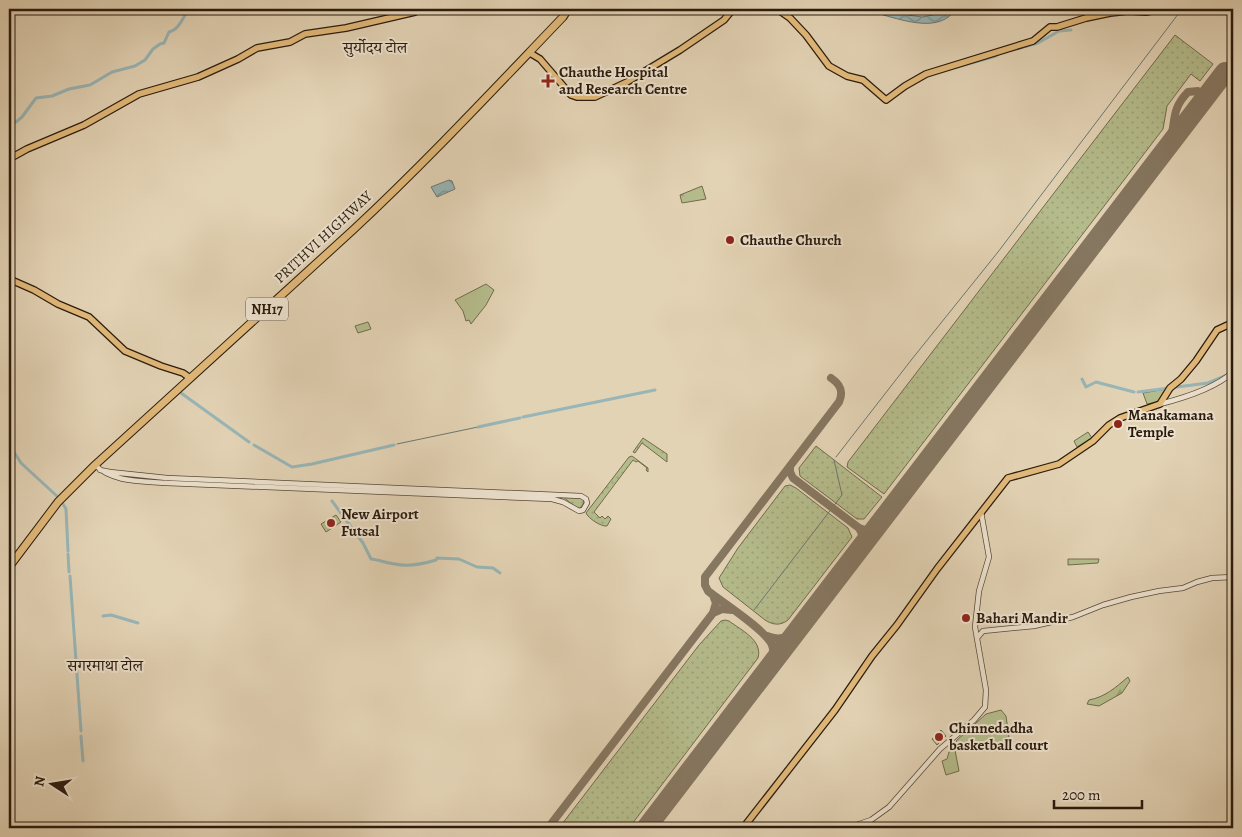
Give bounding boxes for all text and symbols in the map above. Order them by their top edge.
district label: सुर्योदय टोल [342,37,409,59]
place label: Chauthe Hospital and Research Centre [559,62,687,99]
marker: Chauthe Hospital and Research Centre [541,74,555,88]
street label: PRITHVI HIGHWAY [270,186,377,288]
place label: Chauthe Church [740,230,842,250]
marker: Chauthe Church [724,234,736,246]
road number: NH17 [246,298,288,320]
place label: Manakamana Temple [1128,405,1214,442]
marker: Manakamana Temple [1112,418,1124,430]
place label: New Airport Futsal [341,504,419,541]
marker: New Airport Futsal [325,517,337,529]
place label: Bahari Mandir [976,608,1068,628]
marker: Bahari Mandir [960,612,972,624]
district label: सगरमाथा टोल [66,655,144,677]
place label: Chinnedadha basketball court [948,718,1048,755]
marker: Chinnedadha basketball court [933,731,945,743]
north arrow [28,760,78,810]
text: N [29,774,50,788]
scale bar [1054,777,1142,809]
text: 200 m [1062,785,1101,805]

